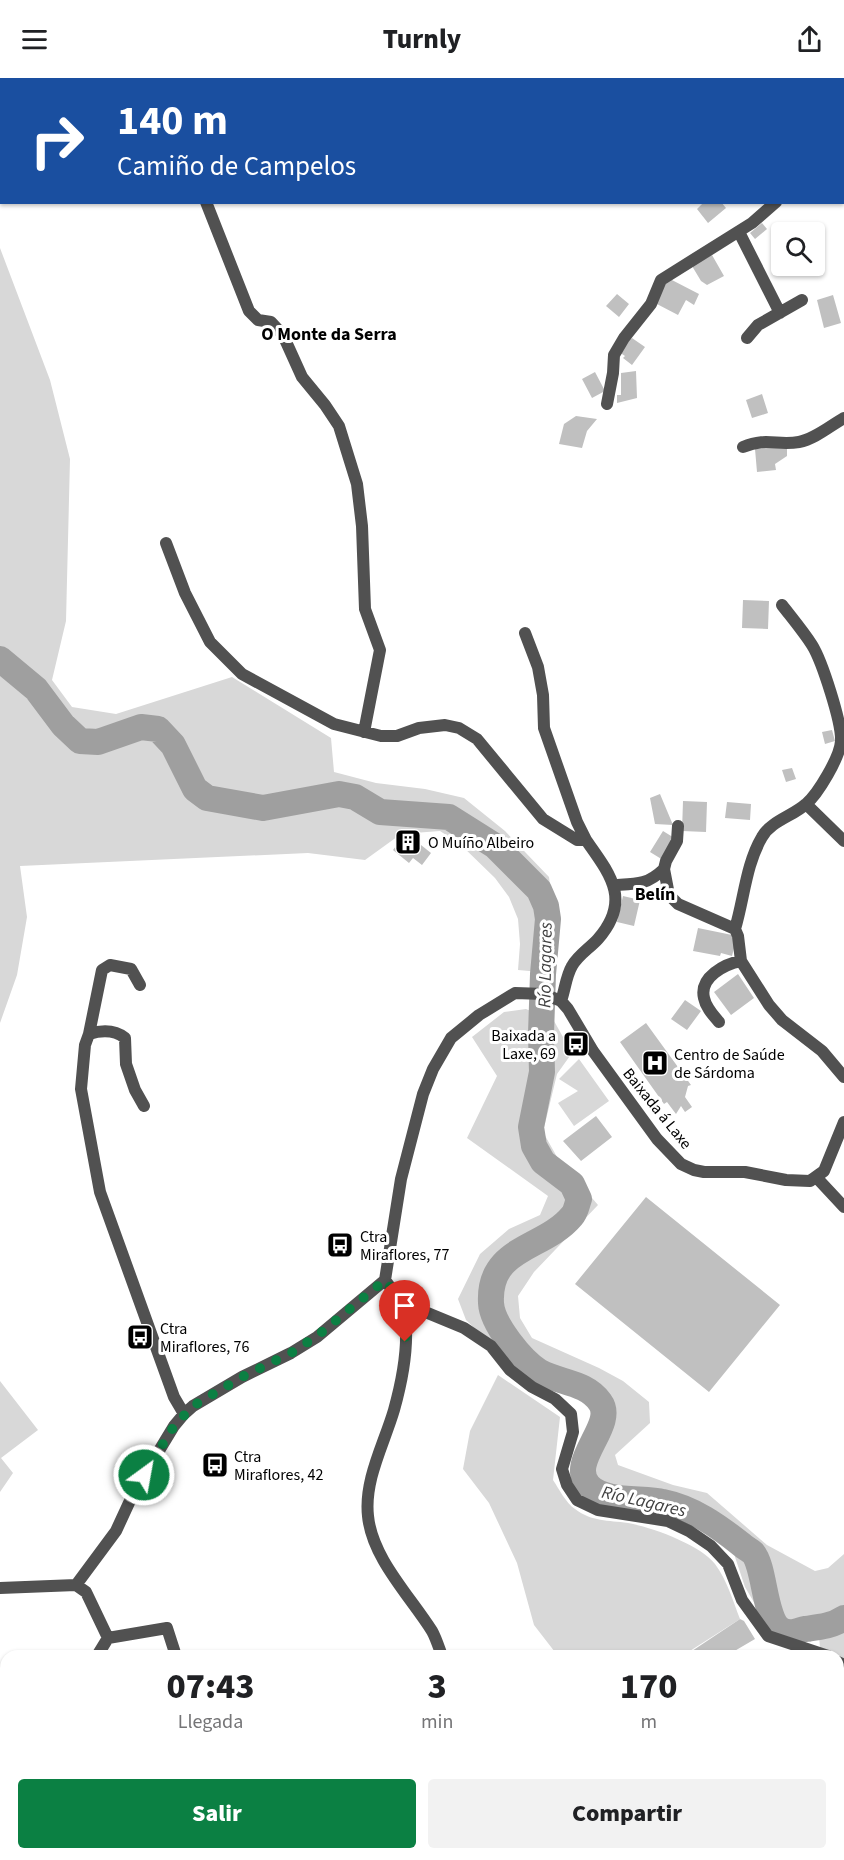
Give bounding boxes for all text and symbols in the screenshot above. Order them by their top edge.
text: Turnly [383,20,461,59]
icon: menu [18,23,51,56]
icon: share [793,23,826,56]
text: 140 m [117,91,228,151]
icon: right [18,102,96,180]
text: Camiño de Campelos [117,147,356,186]
map controls [771,222,825,276]
button: search [771,222,825,276]
district label: O Monte da Serra [261,322,397,347]
building icon: O Muíño Albeiro [393,827,423,857]
place label: O Muíño Albeiro [428,832,534,854]
district label: Belín [635,882,675,907]
water label: Río Lagares [532,922,559,1008]
place label: Baixada a Laxe, 69 [491,1025,556,1065]
bus stop icon: Baixada a Laxe, 69 [561,1029,591,1059]
place label: Centro de Saúde de Sárdoma [674,1044,785,1084]
hospital icon: Centro de Saúde de Sárdoma [640,1048,670,1078]
street label: Baixada á Laxe [618,1063,697,1154]
place label: Ctra Miraflores, 77 [360,1226,449,1266]
bus stop icon: Ctra Miraflores, 77 [325,1230,355,1260]
pin [379,1280,430,1342]
icon: arrive [388,1289,421,1322]
place label: Ctra Miraflores, 76 [160,1318,249,1358]
bus stop icon: Ctra Miraflores, 76 [125,1322,155,1352]
position arrow [112,1443,176,1507]
place label: Ctra Miraflores, 42 [234,1446,323,1486]
bus stop icon: Ctra Miraflores, 42 [200,1450,230,1480]
water label: Río Lagares [599,1480,689,1523]
text: 07:43 [166,1661,255,1712]
text: 3 [428,1661,447,1712]
text: 170 [620,1661,678,1712]
text: Llegada [178,1708,243,1736]
text: min [421,1708,453,1736]
text: m [640,1708,657,1736]
button: Salir [18,1779,416,1848]
button: Compartir [428,1779,826,1848]

